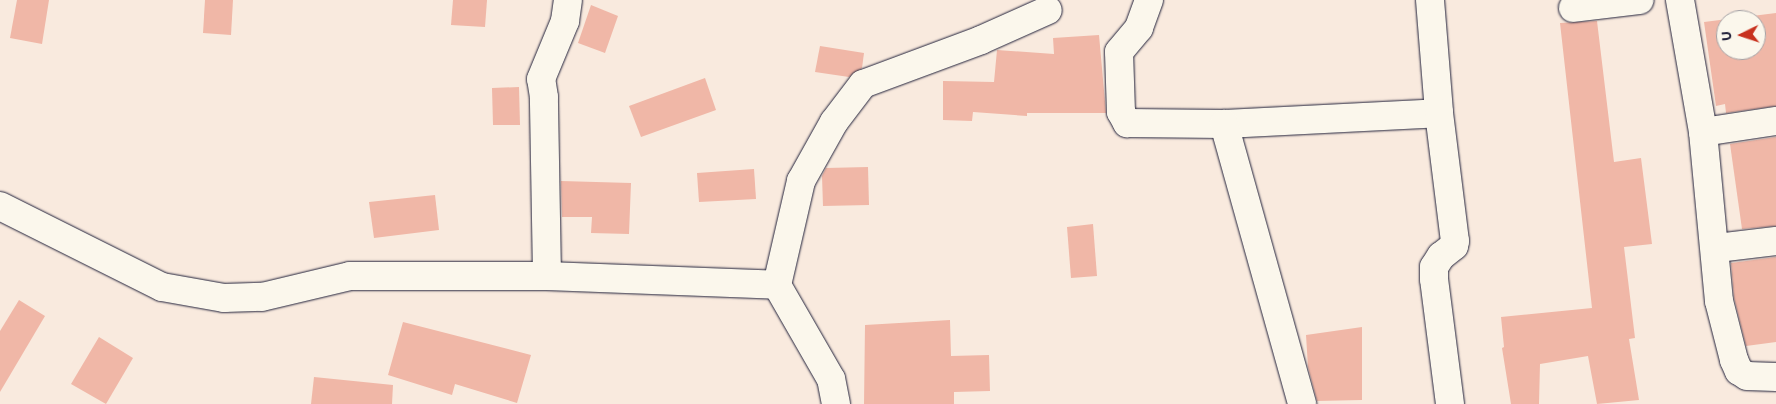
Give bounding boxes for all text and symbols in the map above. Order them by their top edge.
north arrow [1716,10,1766,60]
text: U [1718,31,1735,41]

